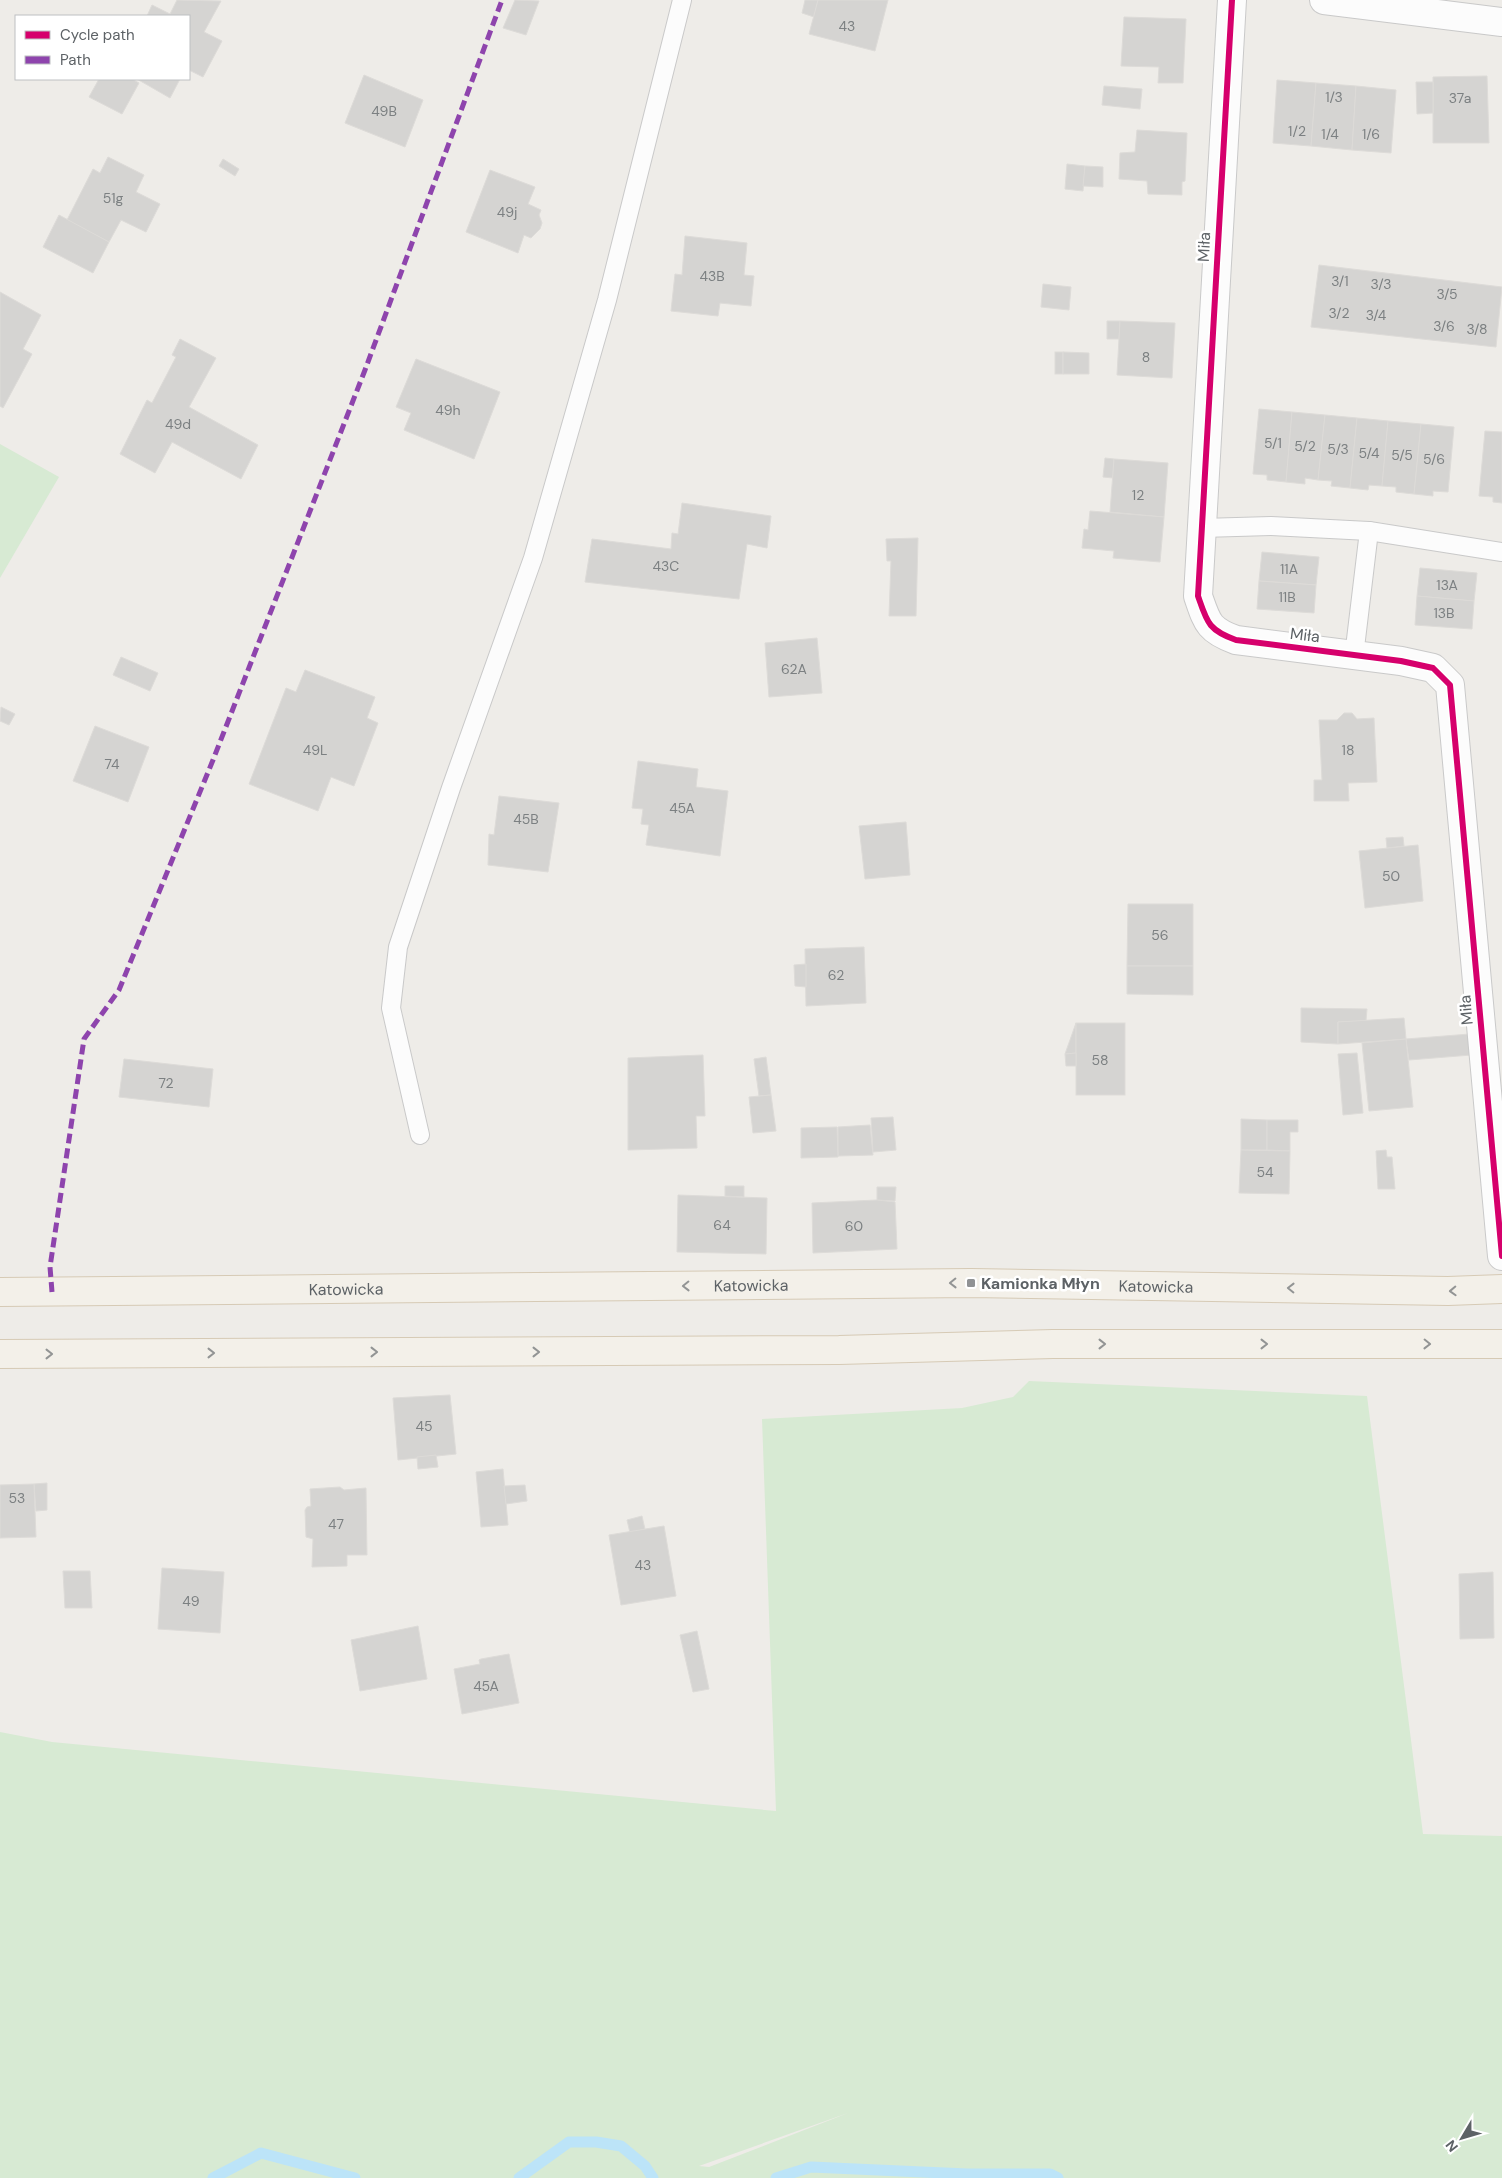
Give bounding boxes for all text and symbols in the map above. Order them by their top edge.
legend [15,15,190,80]
house number: 43 [839,17,855,35]
text: Cycle path [60,25,135,45]
text: Path [60,50,91,70]
house number: 1/3 [1325,88,1343,106]
house number: 37a [1449,89,1471,107]
house number: 49B [371,102,397,120]
house number: 1/2 [1288,122,1306,140]
house number: 1/4 [1321,125,1339,143]
house number: 1/6 [1362,125,1380,143]
house number: 51g [103,189,124,207]
house number: 49j [497,203,517,221]
street label: Miła [1193,231,1215,263]
house number: 43B [699,267,725,285]
house number: 3/1 [1331,272,1349,290]
house number: 3/3 [1371,275,1391,293]
house number: 3/5 [1436,285,1458,303]
house number: 3/2 [1328,304,1350,322]
house number: 3/4 [1366,306,1387,324]
house number: 3/6 [1433,317,1455,335]
house number: 3/8 [1466,320,1488,338]
house number: 8 [1142,348,1150,366]
house number: 49h [435,401,461,419]
house number: 49d [165,415,191,433]
house number: 5/1 [1264,434,1282,452]
house number: 5/2 [1294,437,1316,455]
house number: 5/3 [1327,440,1349,458]
house number: 5/4 [1358,444,1380,462]
house number: 5/5 [1391,446,1413,464]
house number: 5/6 [1423,450,1445,468]
house number: 12 [1132,486,1144,504]
house number: 43C [653,557,679,575]
house number: 11A [1280,560,1298,578]
house number: 13A [1436,576,1458,594]
house number: 11B [1278,588,1296,606]
house number: 13B [1433,604,1455,622]
street label: Miła [1289,623,1321,647]
house number: 62A [781,660,807,678]
house number: 49L [303,741,327,759]
house number: 18 [1342,741,1354,759]
house number: 74 [104,755,120,773]
house number: 45A [669,799,695,817]
house number: 45B [513,810,539,828]
house number: 50 [1382,867,1400,885]
house number: 56 [1151,926,1169,944]
house number: 62 [828,966,844,984]
street label: Miła [1454,994,1478,1026]
house number: 58 [1091,1051,1109,1069]
house number: 72 [158,1074,174,1092]
house number: 54 [1256,1163,1274,1181]
house number: 64 [713,1216,731,1234]
house number: 60 [845,1217,863,1235]
place label: Kamionka Młyn [981,1273,1100,1294]
street label: Katowicka [714,1274,788,1296]
street label: Katowicka [1118,1275,1193,1297]
marker: Kamionka Młyn [965,1277,977,1289]
street label: Katowicka [309,1278,383,1300]
one-way arrow [949,1278,957,1288]
one-way arrow [682,1281,690,1291]
one-way arrow [1287,1283,1295,1294]
one-way arrow [1449,1285,1457,1296]
one-way arrow [1098,1339,1106,1349]
one-way arrow [1260,1339,1268,1349]
one-way arrow [1423,1339,1431,1349]
one-way arrow [370,1347,378,1357]
one-way arrow [532,1347,540,1357]
one-way arrow [208,1348,215,1358]
one-way arrow [45,1349,53,1359]
house number: 45 [415,1417,433,1435]
house number: 53 [9,1489,25,1507]
house number: 47 [328,1515,344,1533]
house number: 43 [635,1556,651,1574]
house number: 49 [182,1592,200,1610]
house number: 45A [473,1677,499,1695]
north arrow [1437,2113,1487,2163]
text: N [1442,2136,1462,2156]

